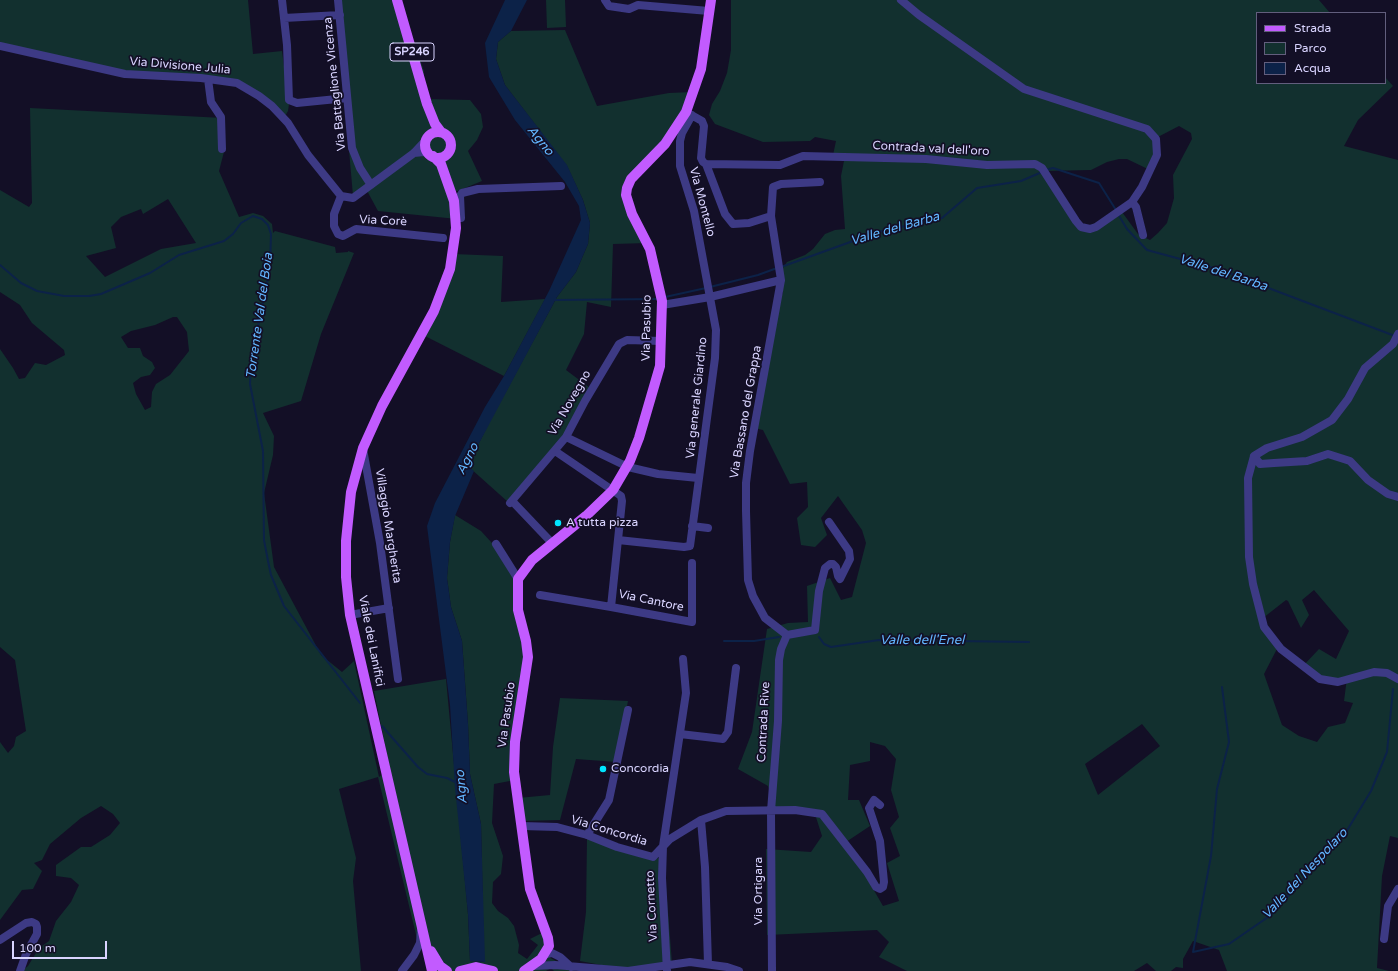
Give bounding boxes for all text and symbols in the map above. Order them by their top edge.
legend [1256,12,1386,84]
street label: Via Battaglione Vicenza [321,16,349,152]
text: Strada [1294,21,1331,35]
text: Parco [1294,41,1327,55]
road number: SP246 [390,43,434,61]
street label: Via Divisione Julia [129,54,231,78]
text: Acqua [1294,61,1331,75]
water label: Agno [523,123,557,159]
street label: Contrada val dell'oro [872,139,990,159]
street label: Via Montello [686,166,718,238]
water label: Valle del Barba [849,209,941,249]
street label: Via Corè [359,213,407,229]
water label: Valle del Barba [1177,251,1269,295]
water label: Torrente Val del Boia [243,252,277,380]
street label: Via Pasubio [639,295,655,361]
street label: Via generale Giardino [683,337,711,459]
street label: Via Bassano del Grappa [727,344,765,480]
street label: Via Novegno [546,368,594,438]
water label: Agno [453,441,483,477]
street label: Villaggio Margherita [372,468,404,584]
place label: A tutta pizza [566,516,638,530]
marker: A tutta pizza [553,518,563,528]
street label: Via Cantore [617,587,685,615]
street label: Viale dei Lanifici [355,594,387,688]
water label: Valle dell'Enel [880,633,964,649]
street label: Via Pasubio [495,681,519,749]
street label: Contrada Rive [755,681,773,763]
place label: Concordia [611,762,669,776]
marker: Concordia [598,764,608,774]
water label: Agno [453,770,471,804]
street label: Via Concordia [569,813,649,849]
water label: Valle del Nespolaro [1259,825,1351,923]
street label: Via Ortigara [752,857,766,925]
street label: Via Cornetto [643,870,661,942]
scale bar [14,933,109,959]
text: 100 m [19,941,56,955]

